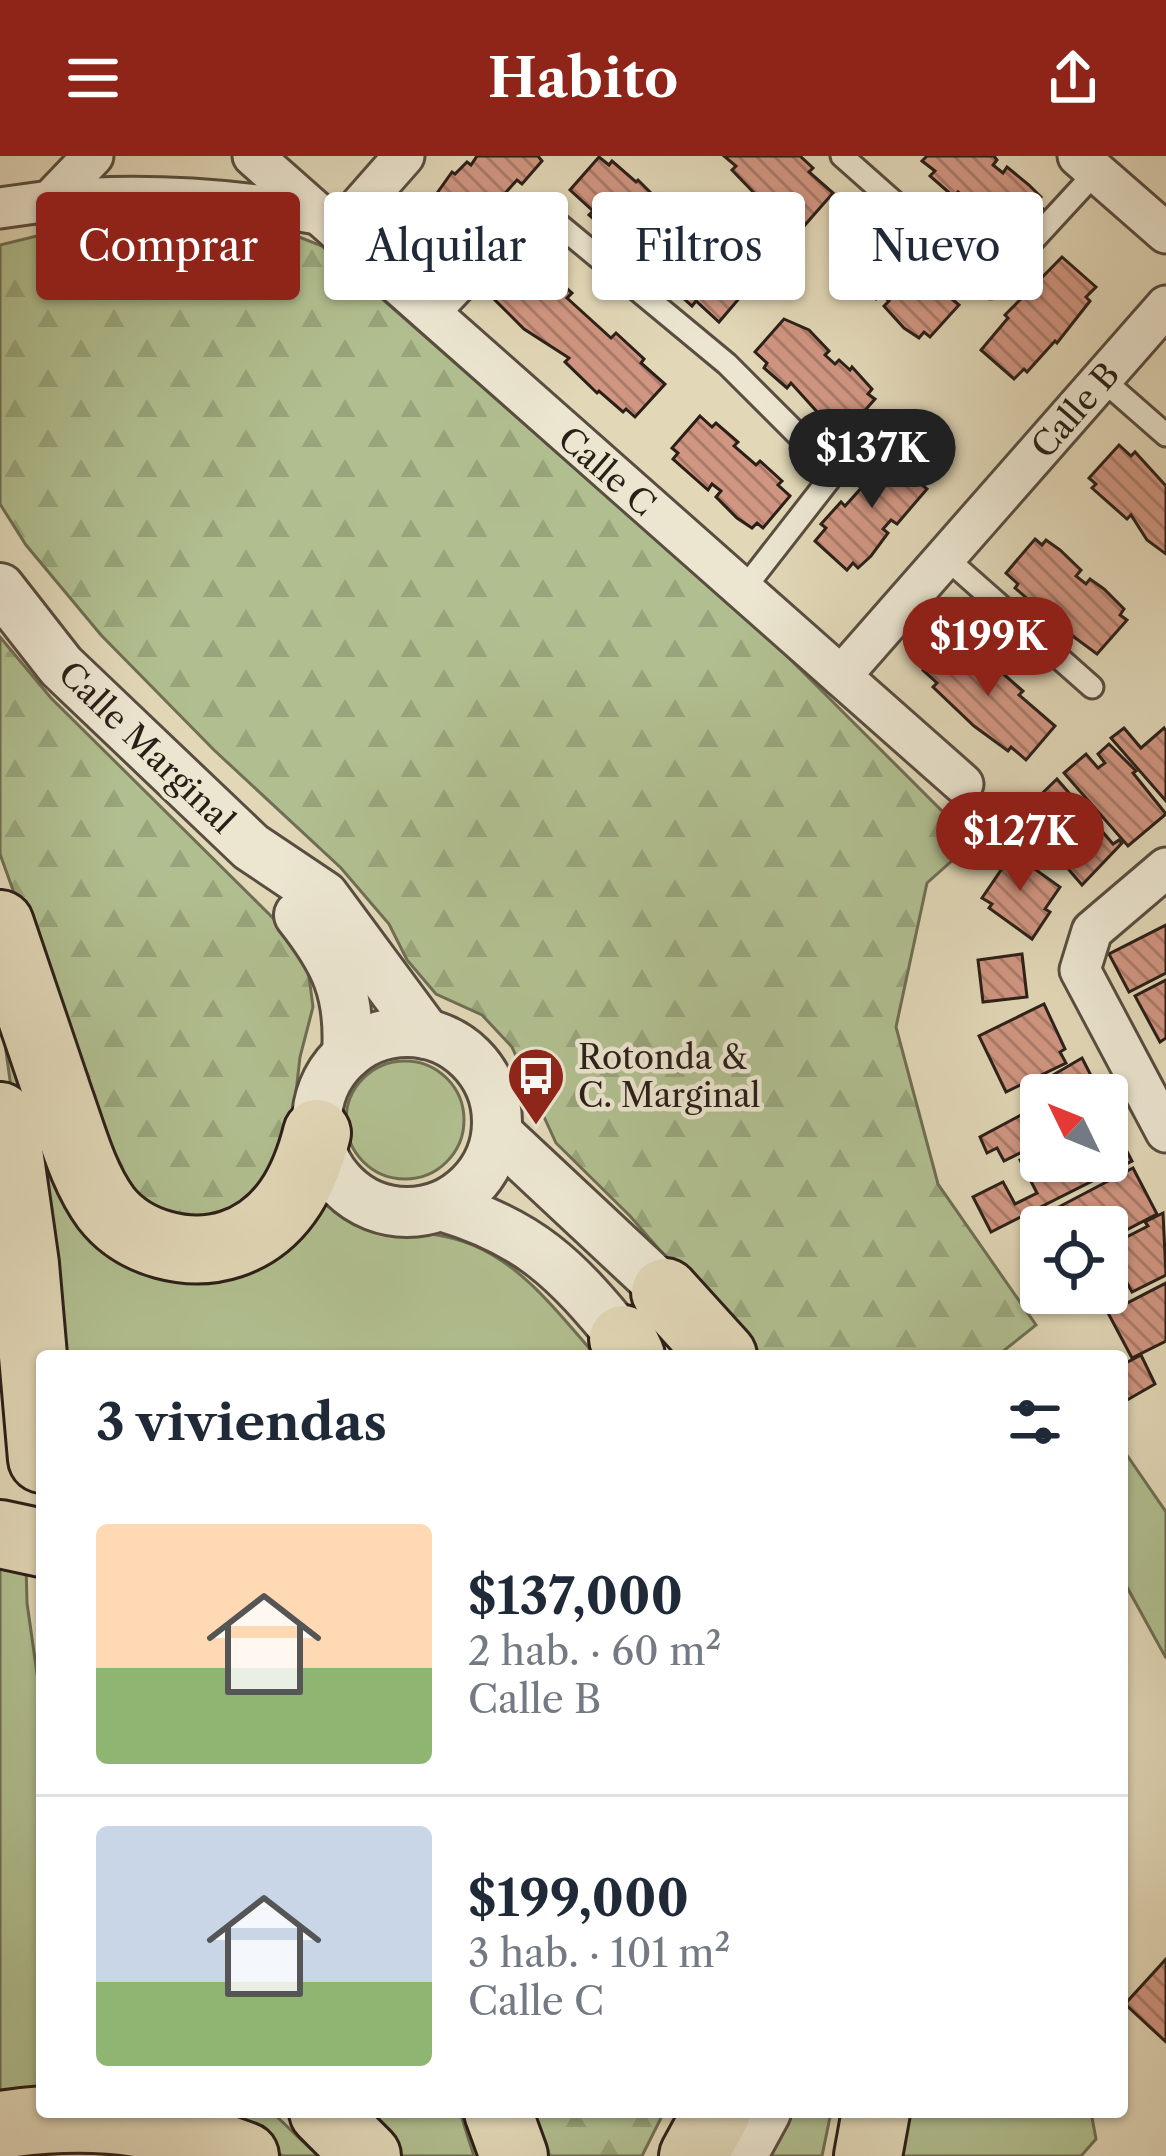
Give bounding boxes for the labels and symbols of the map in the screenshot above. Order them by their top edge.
street label: Calle B [1023,354,1128,466]
pin: $137K [788,409,956,511]
street label: Calle C [550,418,664,525]
pin: $199K [904,597,1072,699]
street label: Calle Marginal [50,653,243,842]
pin: $127K [936,792,1104,894]
place label: Rotonda & C. Marginal [578,1037,761,1116]
bus stop icon: Rotonda & C. Marginal [505,1045,567,1127]
north arrow [1020,1074,1128,1182]

